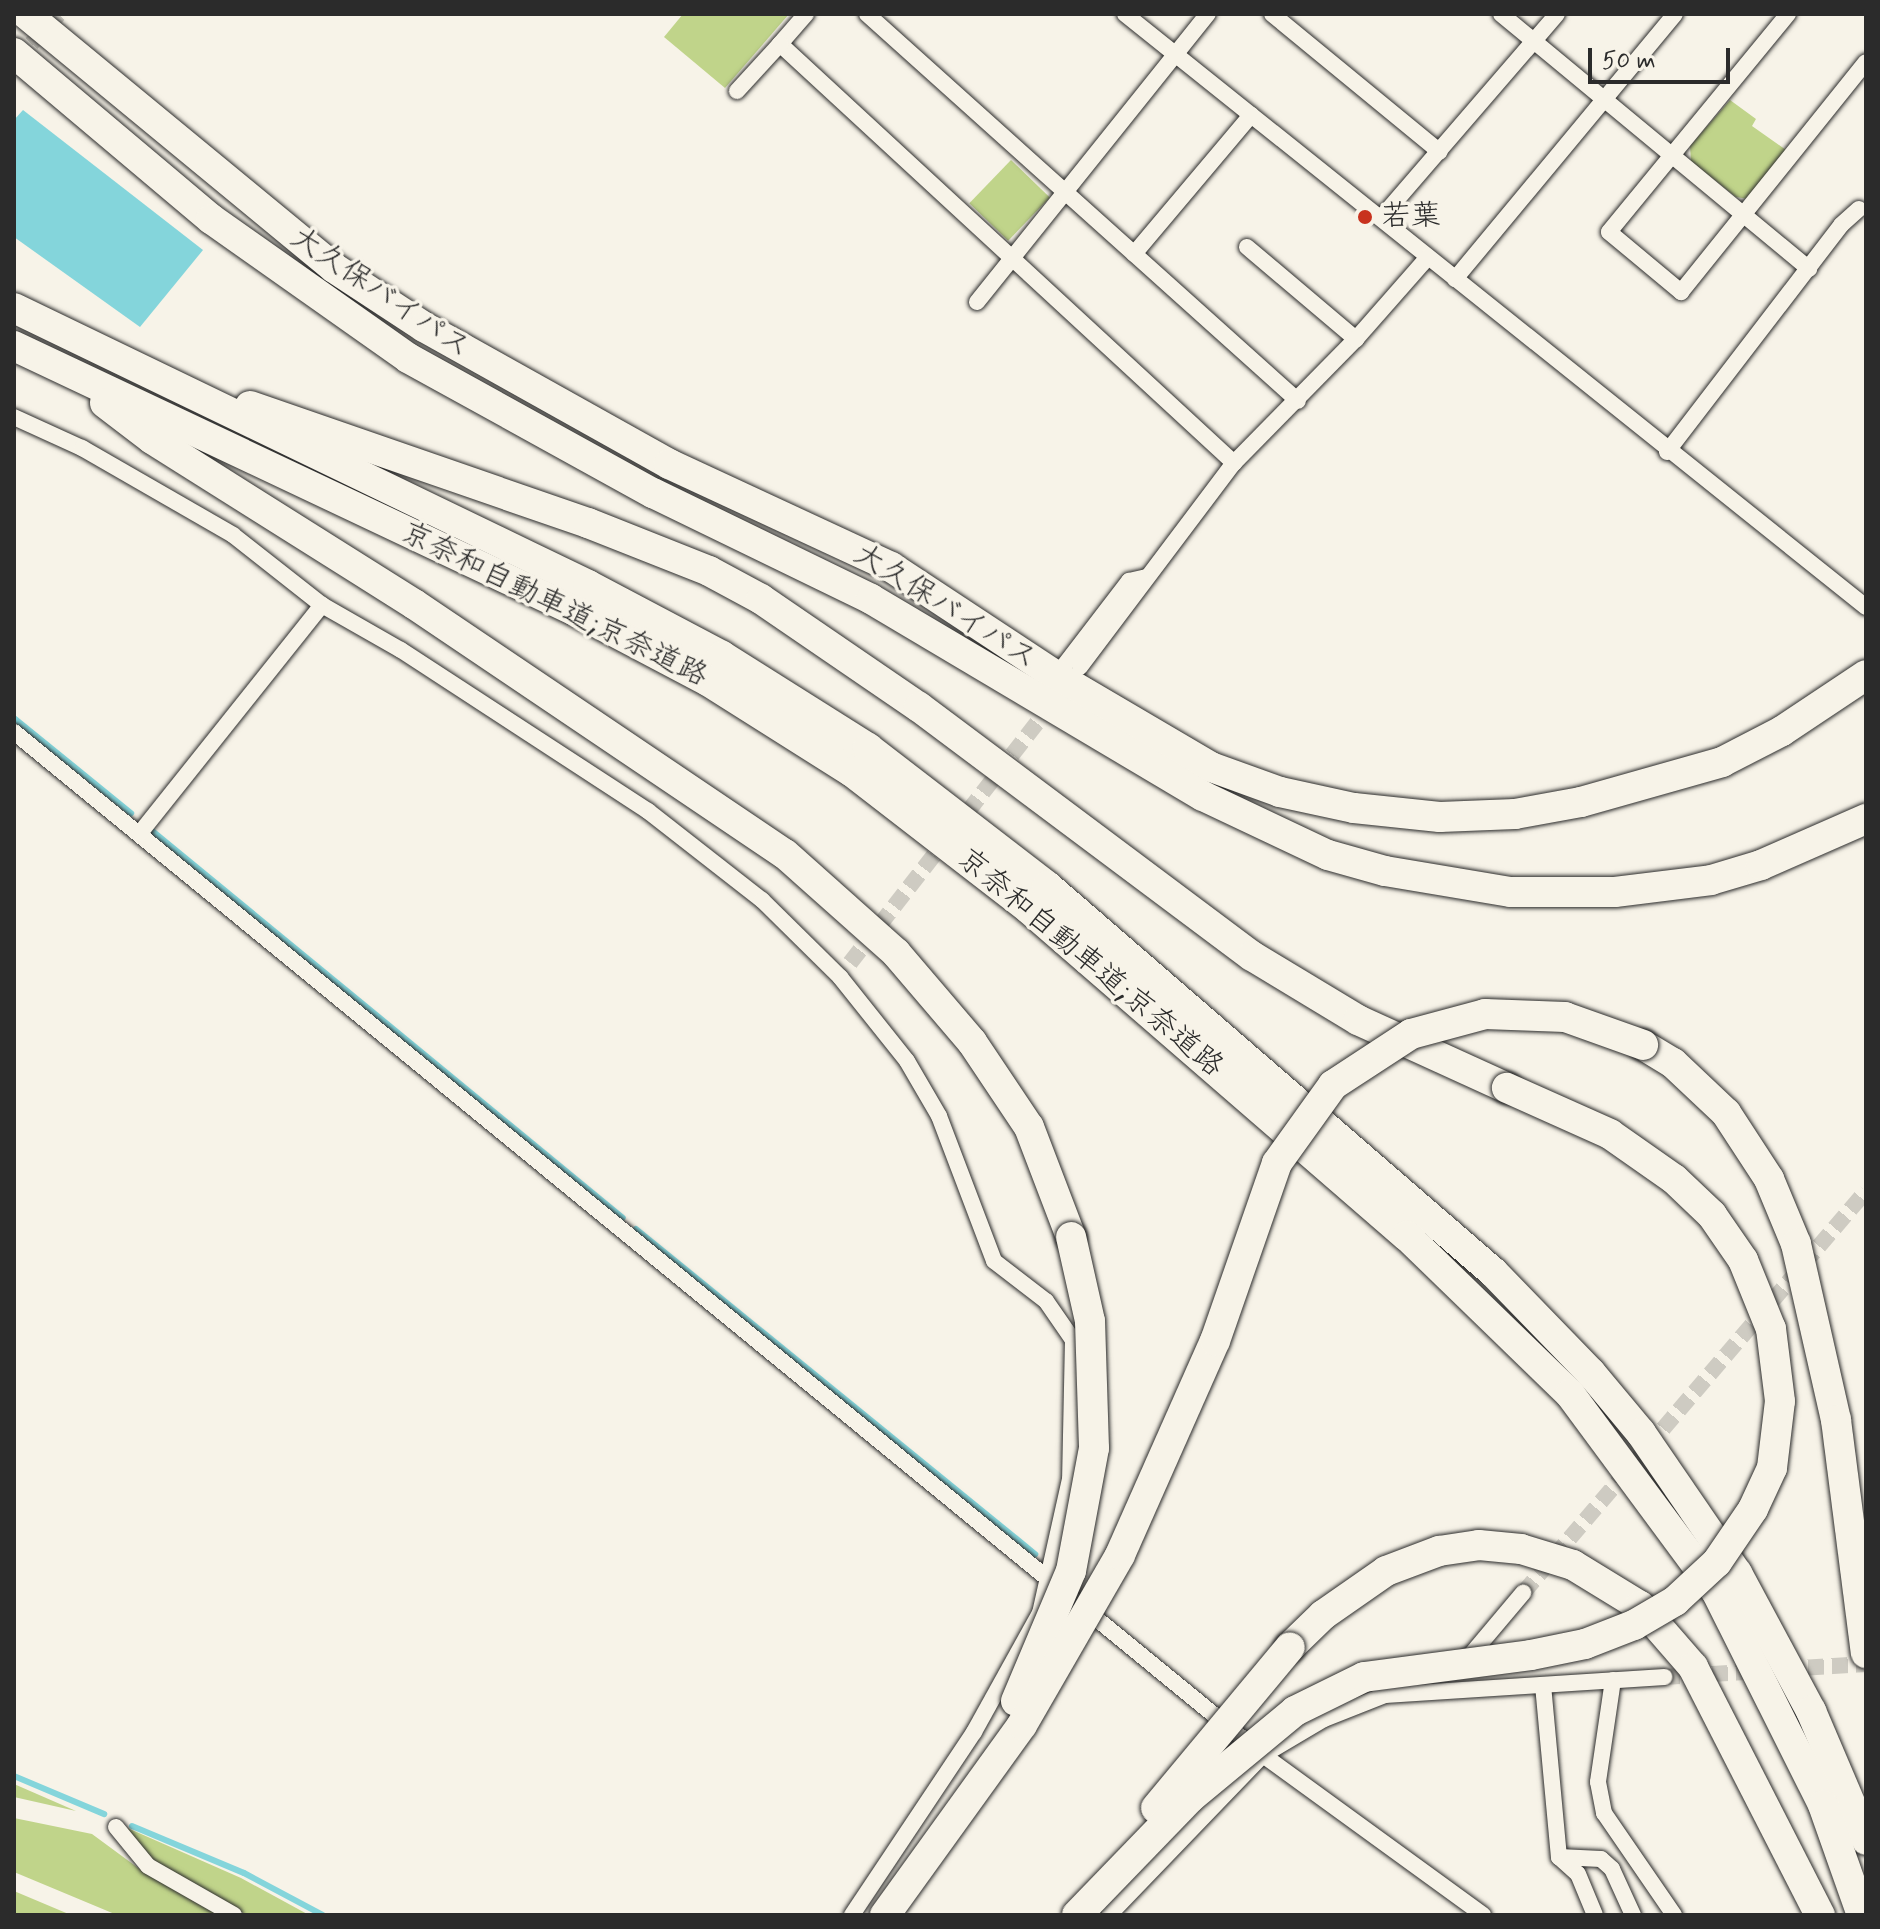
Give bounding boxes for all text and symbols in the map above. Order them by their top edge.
scale bar [1592,32,1734,82]
text: 50 m [1602,46,1656,77]
place label: 若葉 [1381,199,1441,235]
marker: 若葉 [1356,208,1374,226]
street label: 大久保バイパス [283,219,477,367]
street label: 京奈和自動車道;京奈道路 [395,515,713,695]
street label: 大久保バイパス [846,536,1044,678]
street label: 京奈和自動車道;京奈道路 [949,841,1231,1085]

